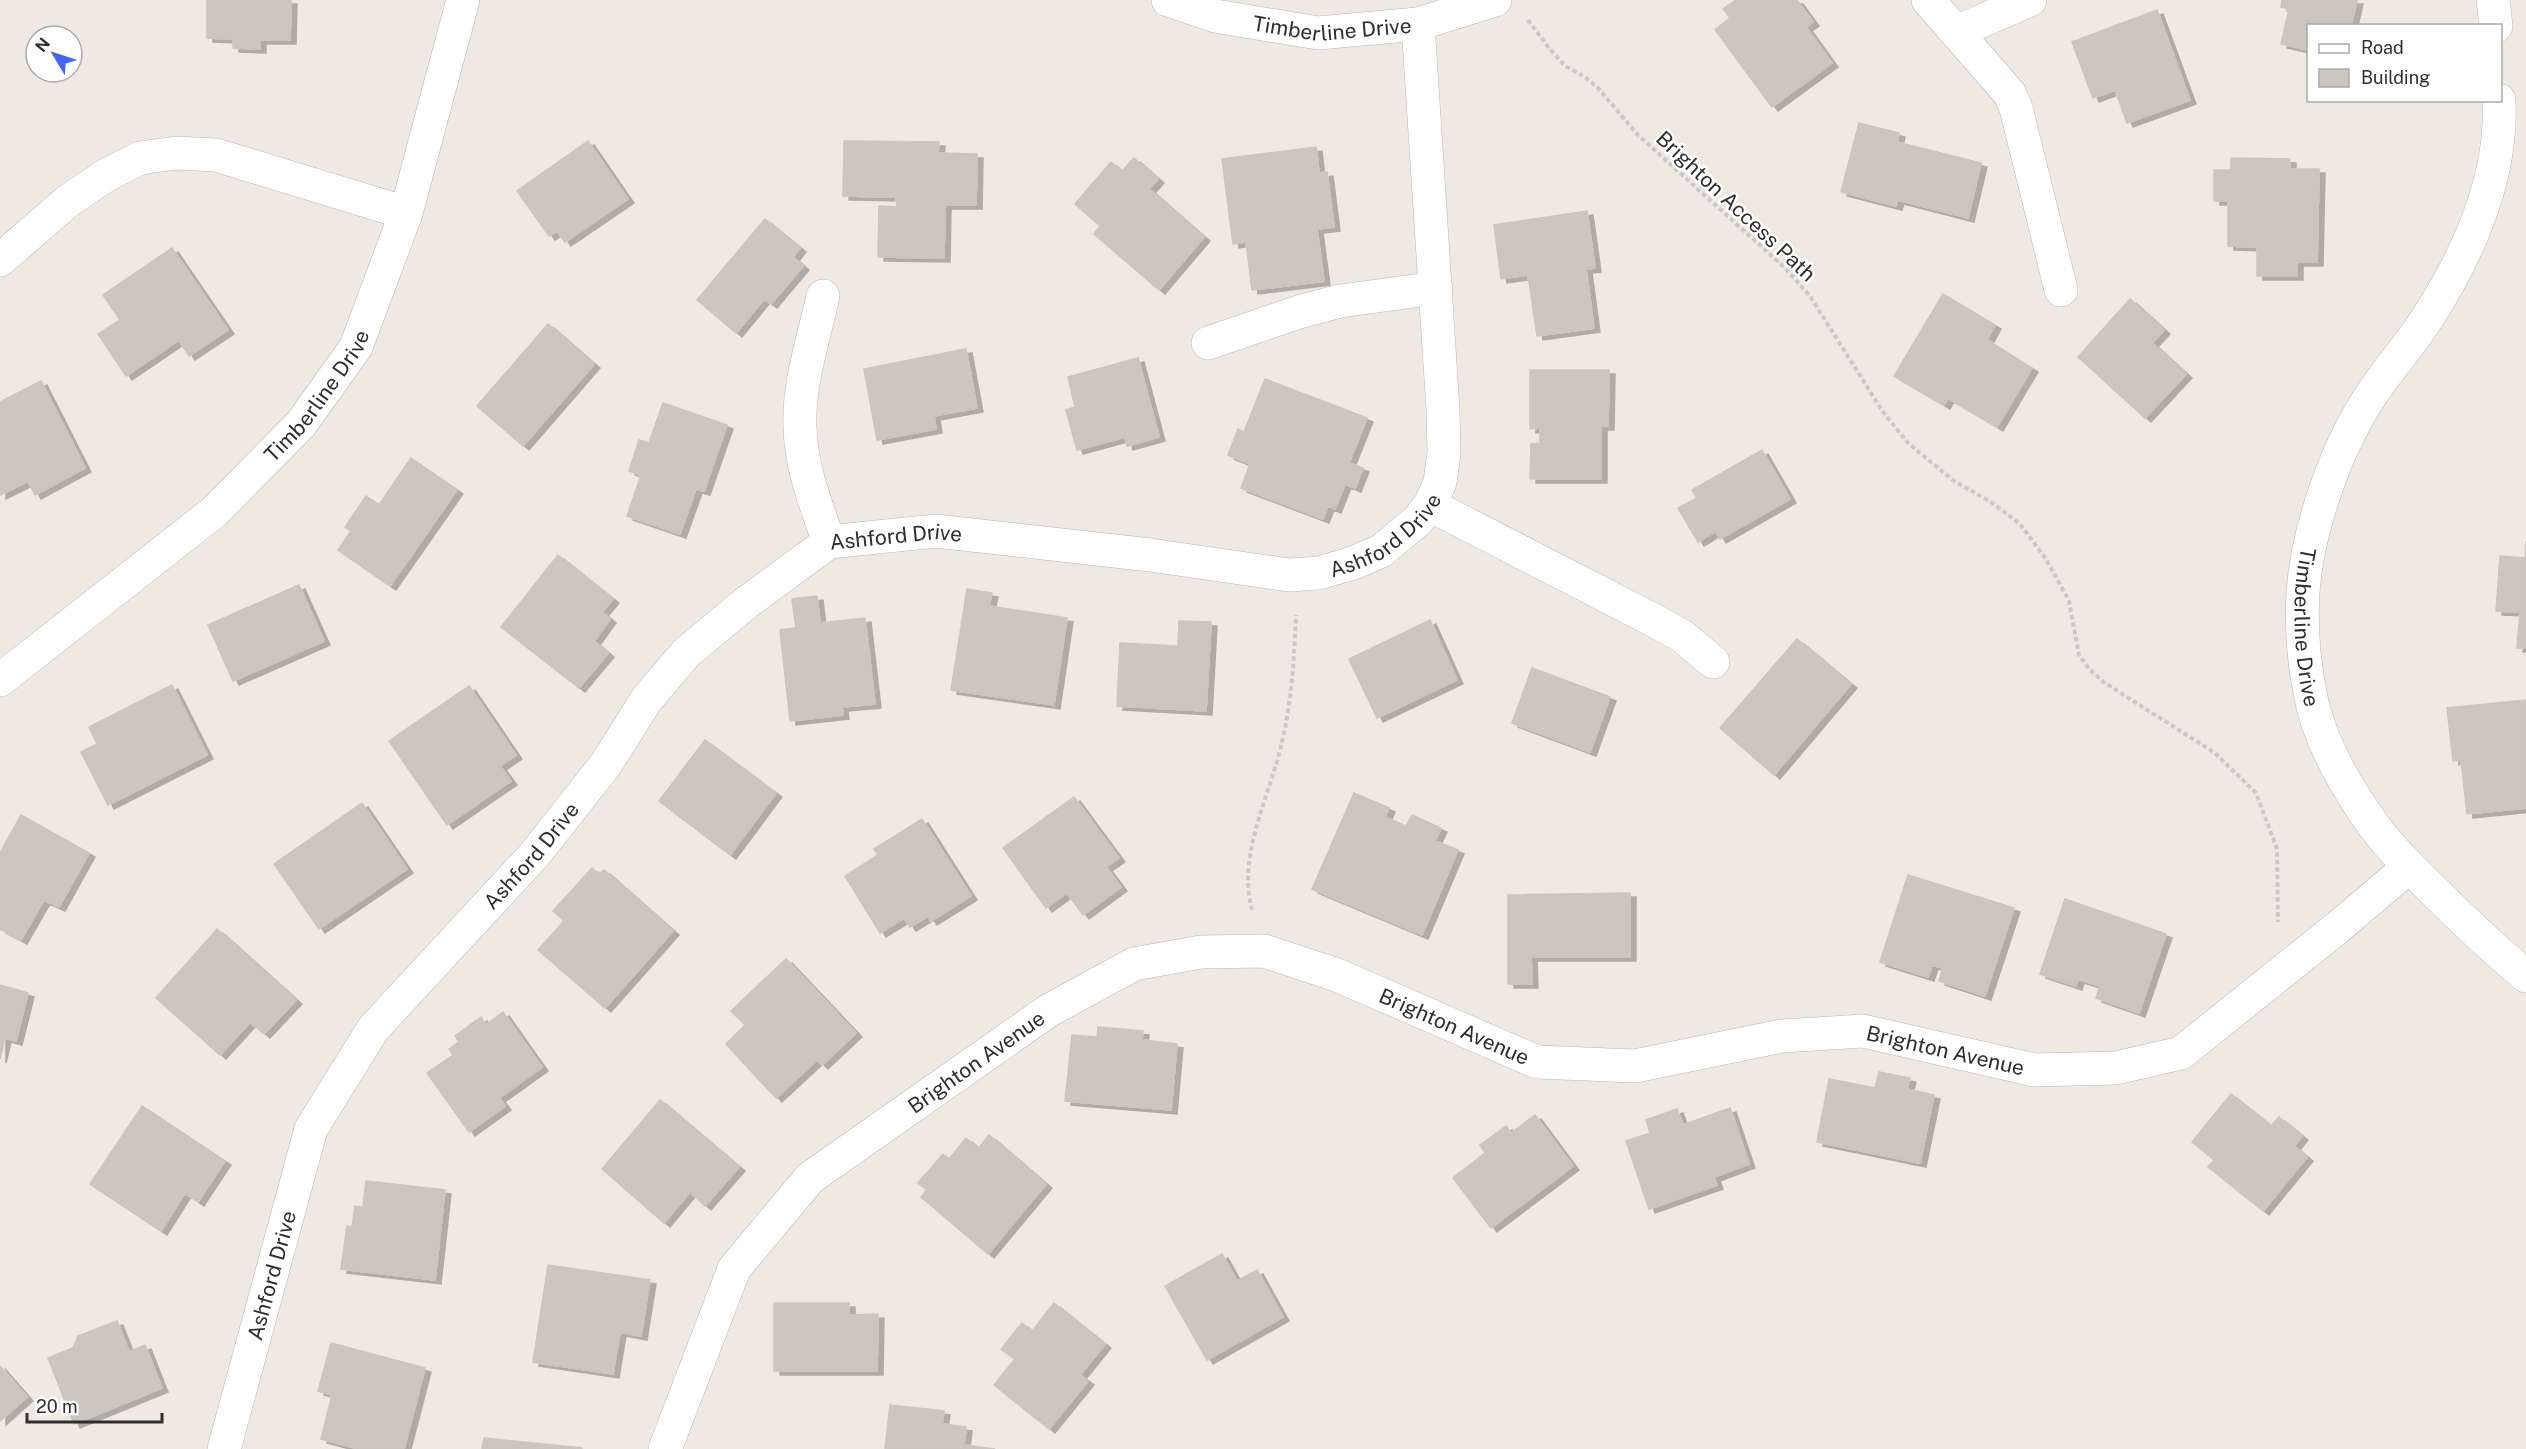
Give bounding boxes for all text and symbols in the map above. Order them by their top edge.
street label: Timberline Drive [1251,10,1412,46]
north arrow [24,24,84,84]
legend [2307,24,2502,102]
text: N [31,34,54,56]
text: Road [2361,37,2404,58]
text: Building [2361,67,2430,88]
street label: Brighton Access Path [1651,126,1821,286]
street label: Timberline Drive [259,326,374,467]
street label: Ashford Drive [1326,490,1446,582]
street label: Ashford Drive [829,518,964,554]
street label: Timberline Drive [2290,546,2325,709]
street label: Ashford Drive [478,797,584,914]
street label: Brighton Avenue [1375,982,1533,1070]
street label: Brighton Avenue [903,1005,1049,1118]
street label: Brighton Avenue [1864,1020,2027,1080]
street label: Ashford Drive [242,1208,301,1343]
scale bar [27,1386,162,1424]
text: 20 m [36,1396,78,1417]

